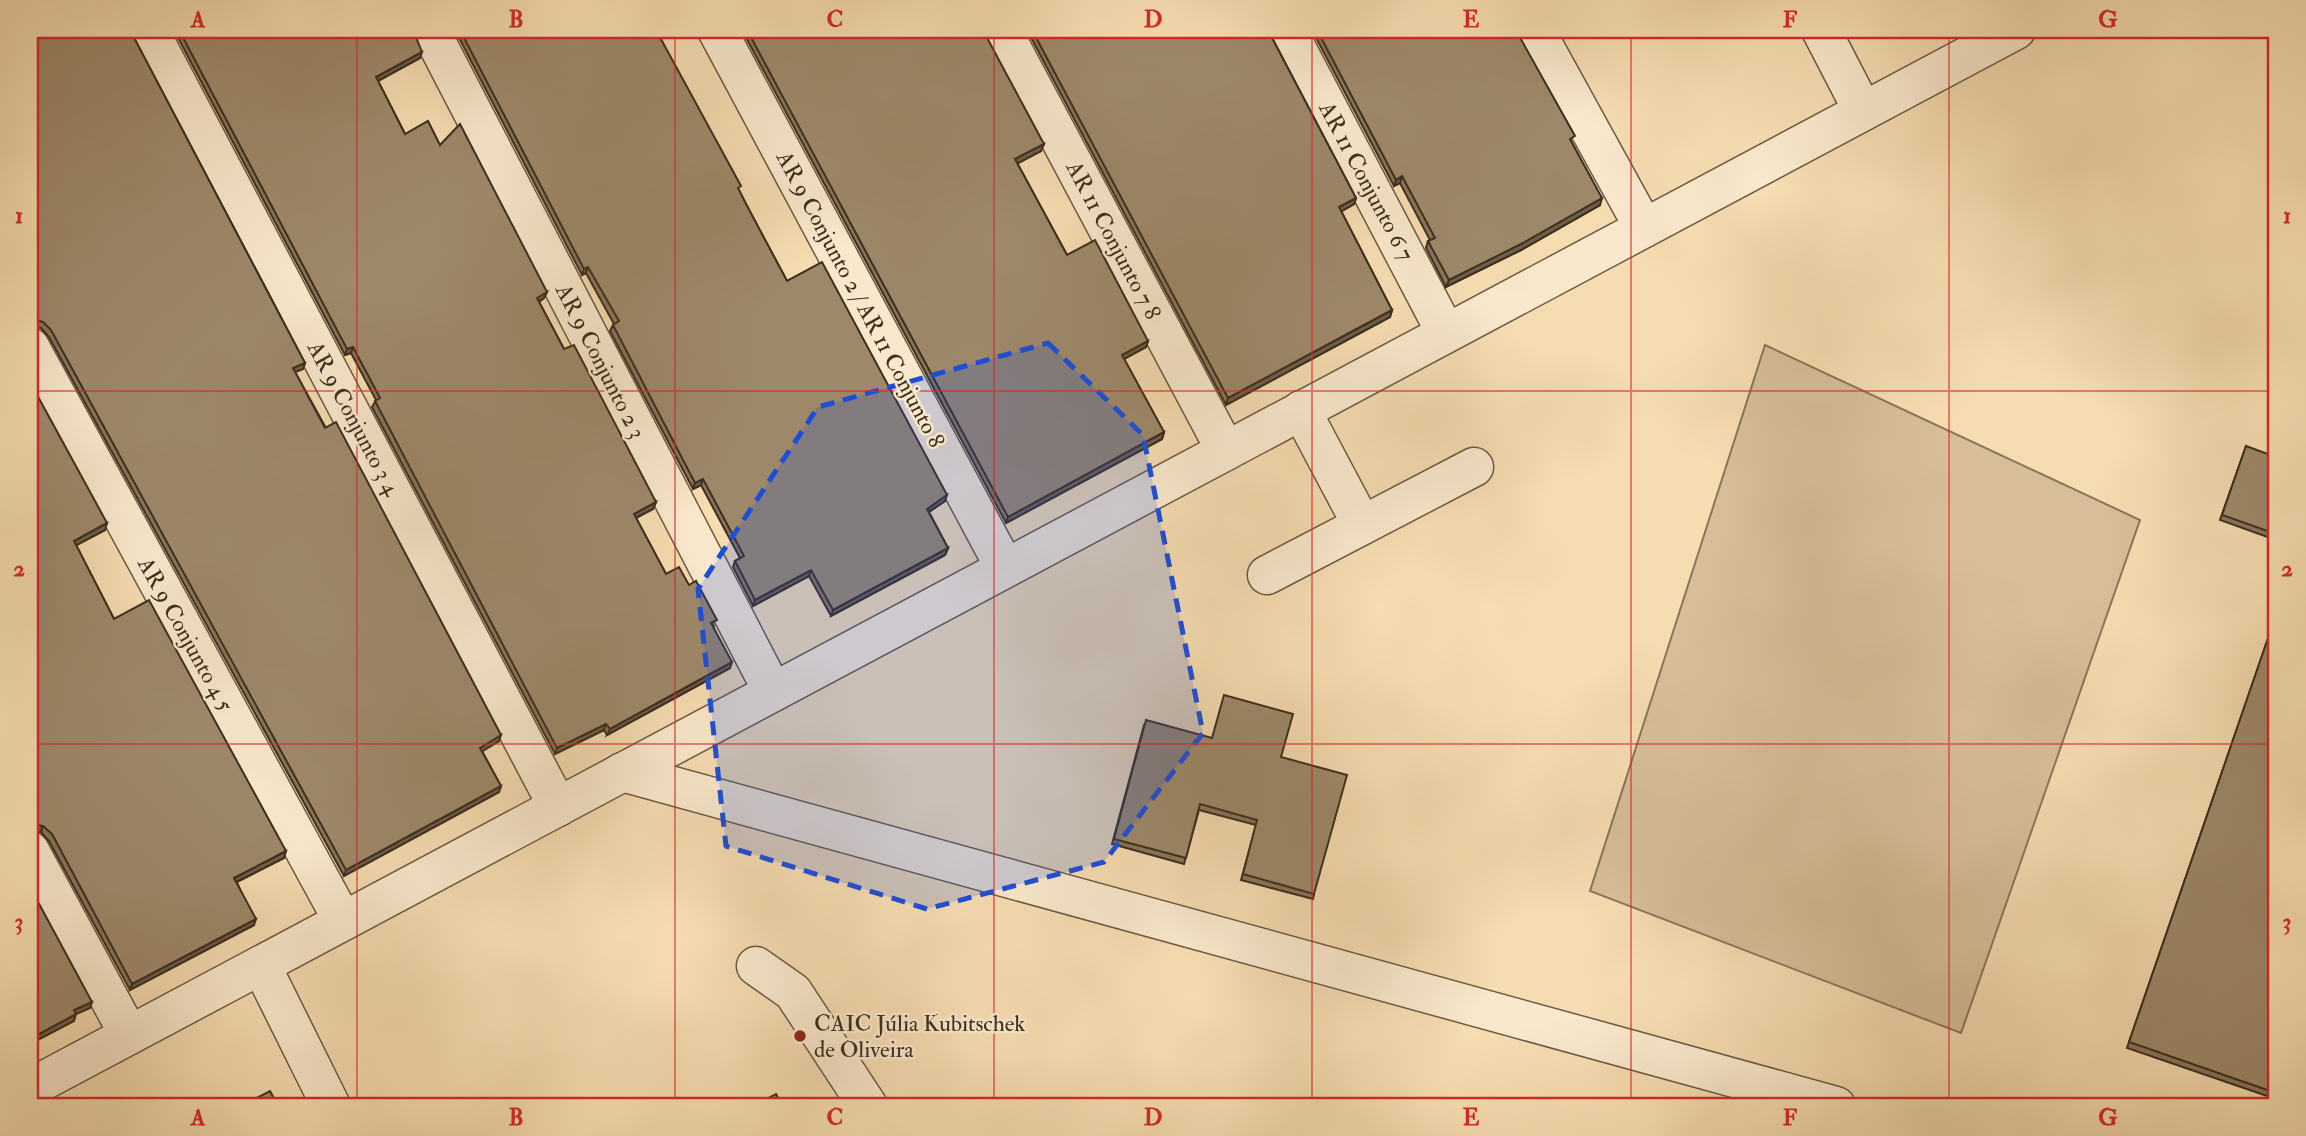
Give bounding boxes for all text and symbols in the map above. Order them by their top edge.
text: A [190,5,206,34]
text: B [508,5,524,34]
text: C [827,5,843,34]
text: D [1144,5,1162,34]
text: E [1463,5,1480,34]
text: F [1783,5,1798,34]
text: G [2098,5,2118,34]
street label: AR 11 Conjunto 6 7 [1312,96,1421,266]
street label: AR 9 Conjunto 2 / AR 11 Conjunto 8 [769,145,951,453]
street label: AR 11 Conjunto 7 8 [1059,155,1168,325]
text: 1 [15,201,23,230]
text: 1 [2283,201,2291,230]
street label: AR 9 Conjunto 2 3 [549,278,652,443]
street label: AR 9 Conjunto 3 4 [300,335,407,502]
street label: AR 9 Conjunto 4 5 [131,551,240,716]
text: 2 [13,554,25,583]
text: 2 [2281,554,2293,583]
text: 3 [15,907,23,936]
text: 3 [2283,907,2291,936]
place label: CAIC Júlia Kubitschek de Oliveira [814,1009,1025,1064]
marker: CAIC Júlia Kubitschek de Oliveira [792,1028,808,1044]
text: A [190,1103,206,1132]
text: B [508,1103,524,1132]
text: C [827,1103,843,1132]
text: D [1144,1103,1162,1132]
text: E [1463,1103,1480,1132]
text: F [1783,1103,1798,1132]
text: G [2098,1103,2118,1132]

